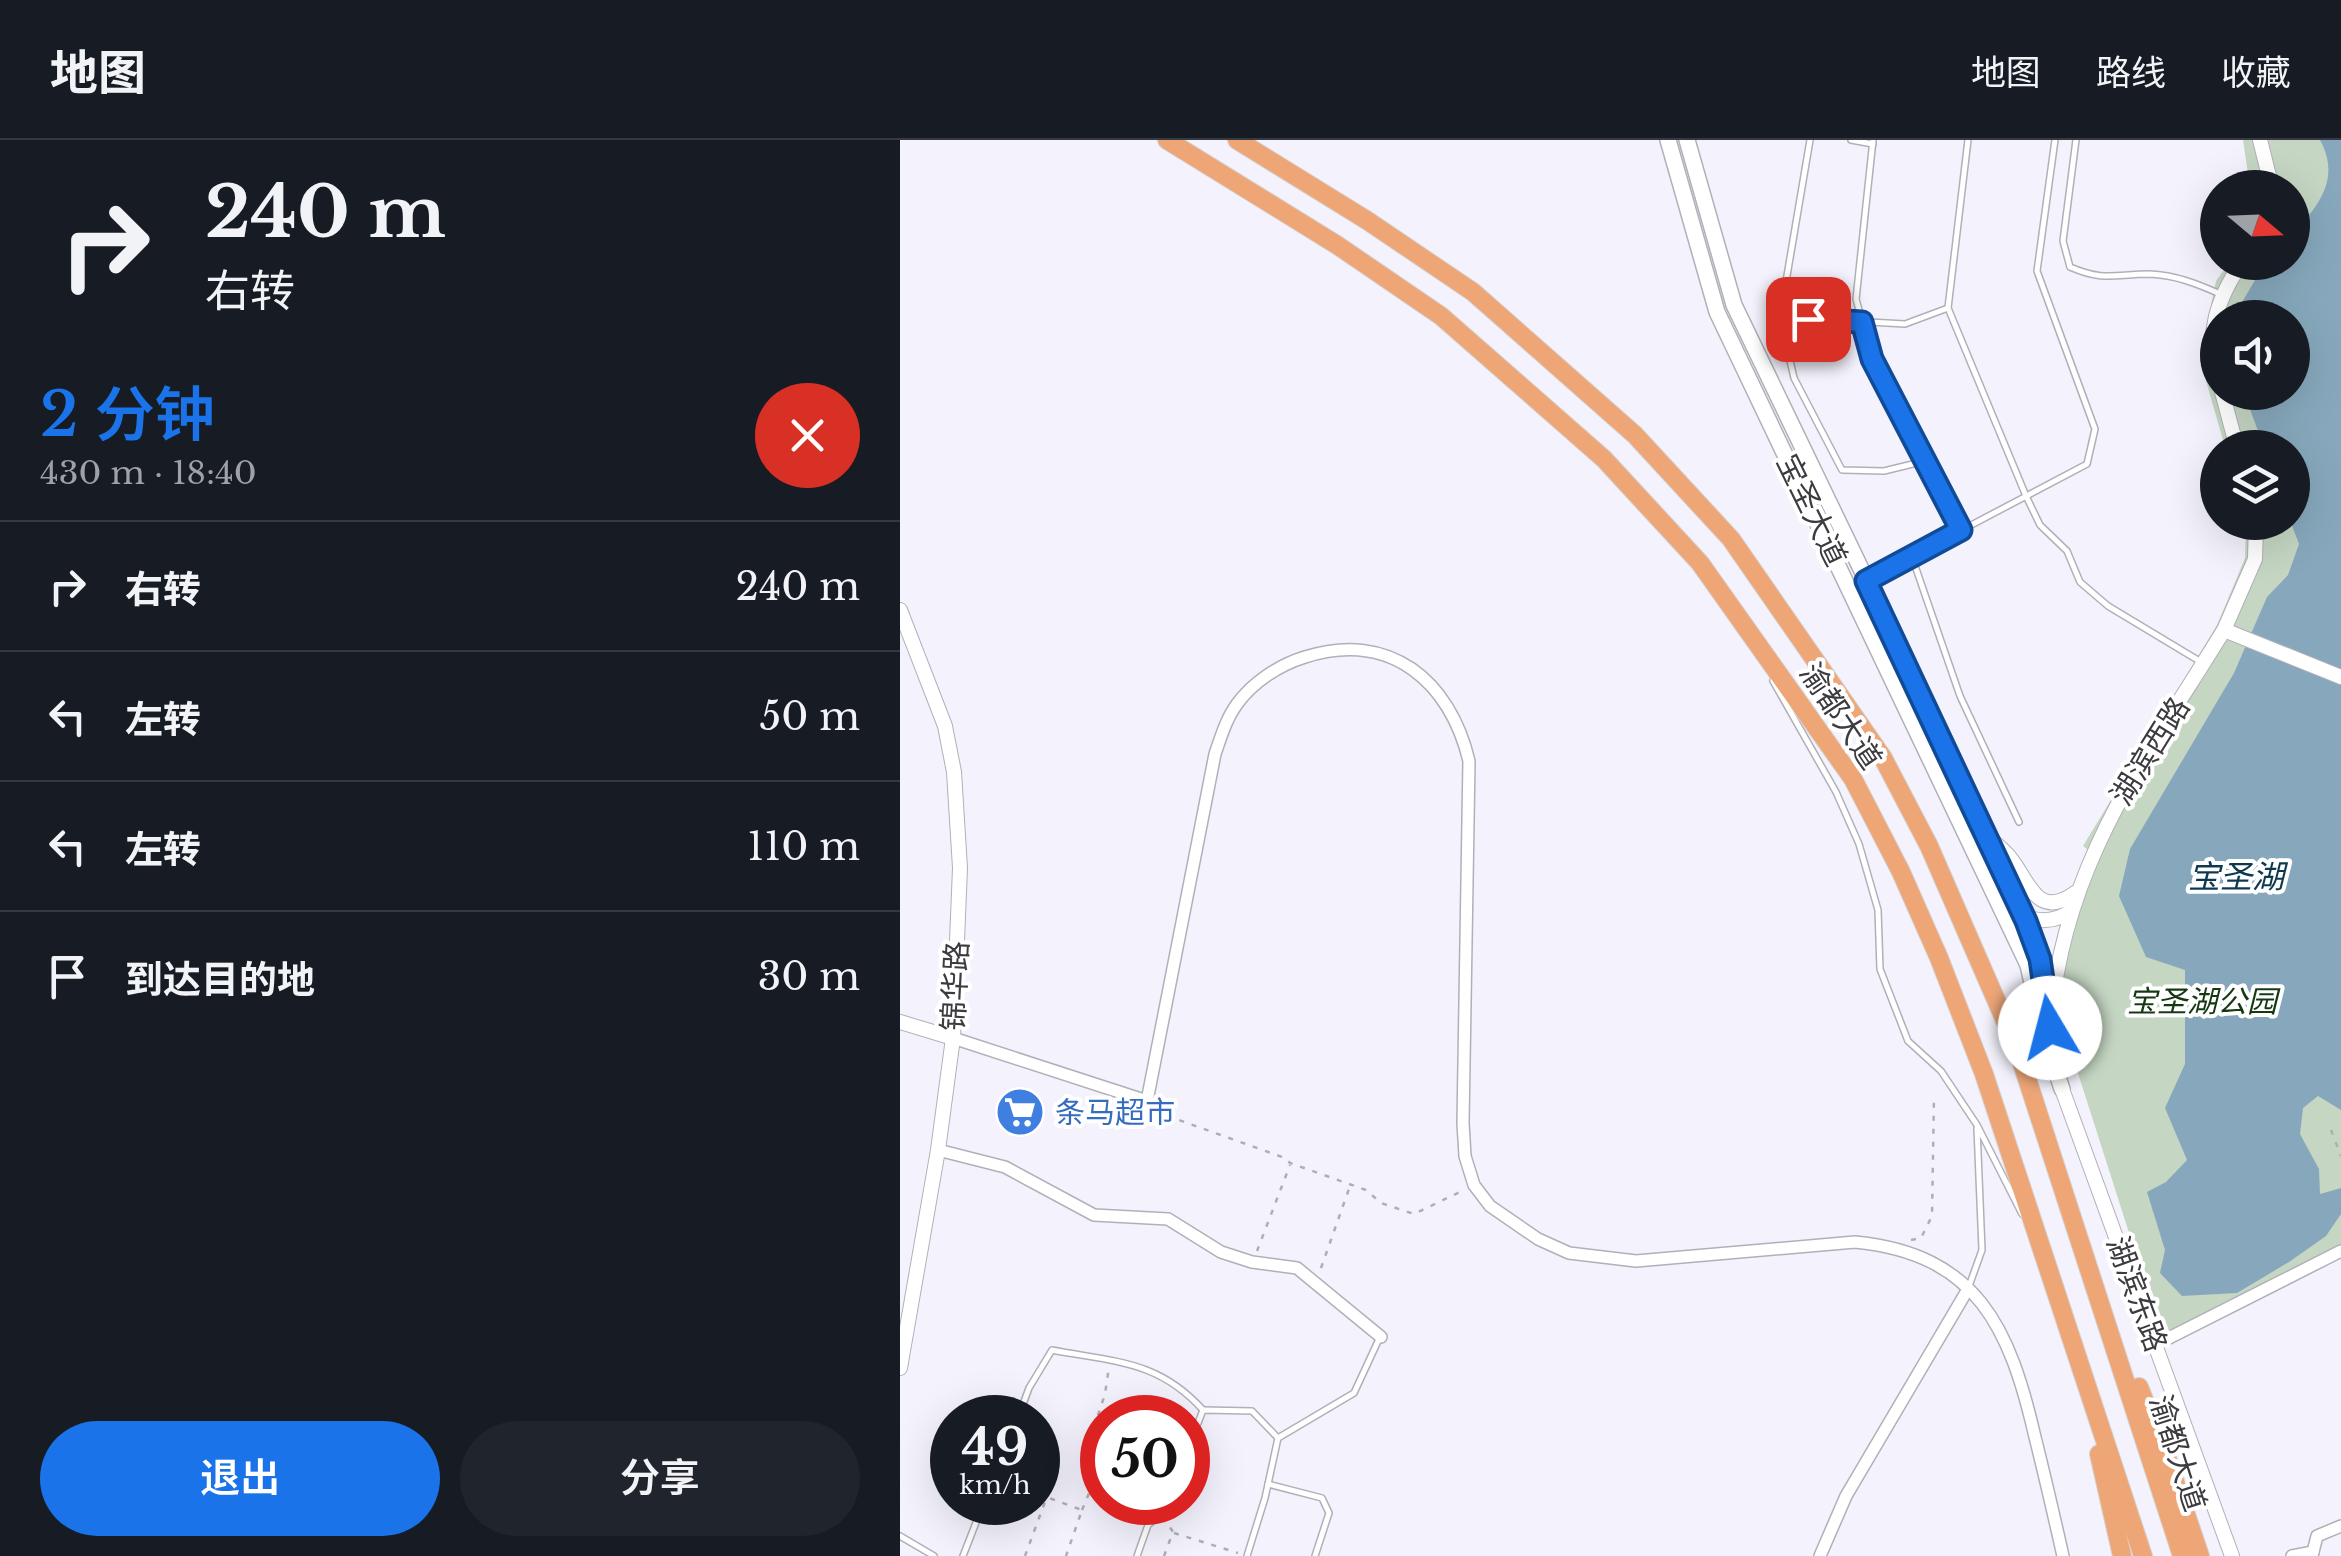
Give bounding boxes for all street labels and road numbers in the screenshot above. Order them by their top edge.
street label: 宝圣大道 [1769,448,1855,572]
street label: 渝都大道 [1792,656,1890,776]
street label: 湖滨西路 [2103,690,2197,812]
street label: 锦华路 [934,940,976,1032]
street label: 湖滨东路 [2099,1231,2175,1357]
street label: 渝都大道 [2142,1390,2214,1516]

